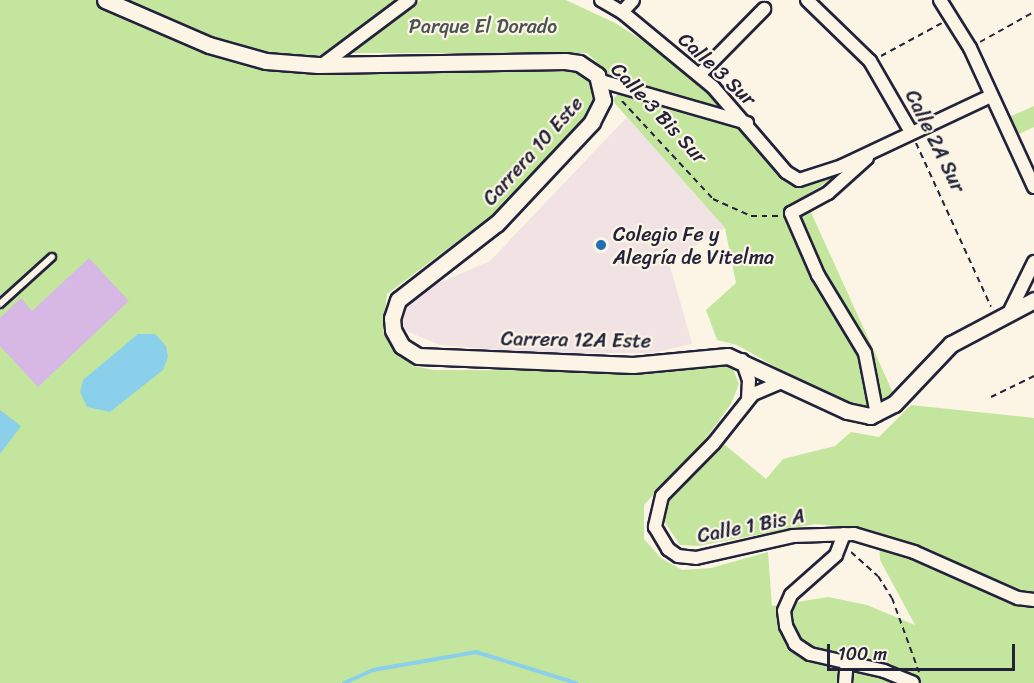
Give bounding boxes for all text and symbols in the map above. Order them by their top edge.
park label: Parque El Dorado [409,14,557,38]
street label: Calle 3 Sur [673,27,761,111]
street label: Calle 3 Bis Sur [606,57,712,169]
street label: Calle 2A Sur [900,86,970,196]
street label: Carrera 10 Este [478,92,588,210]
place label: Colegio Fe y Alegría de Vitelma [613,222,775,269]
marker: Colegio Fe y Alegría de Vitelma [594,238,608,252]
street label: Carrera 12A Este [501,327,651,353]
street label: Calle 1 Bis A [695,504,807,548]
scale bar [830,632,1018,670]
text: 100 m [838,638,887,670]

